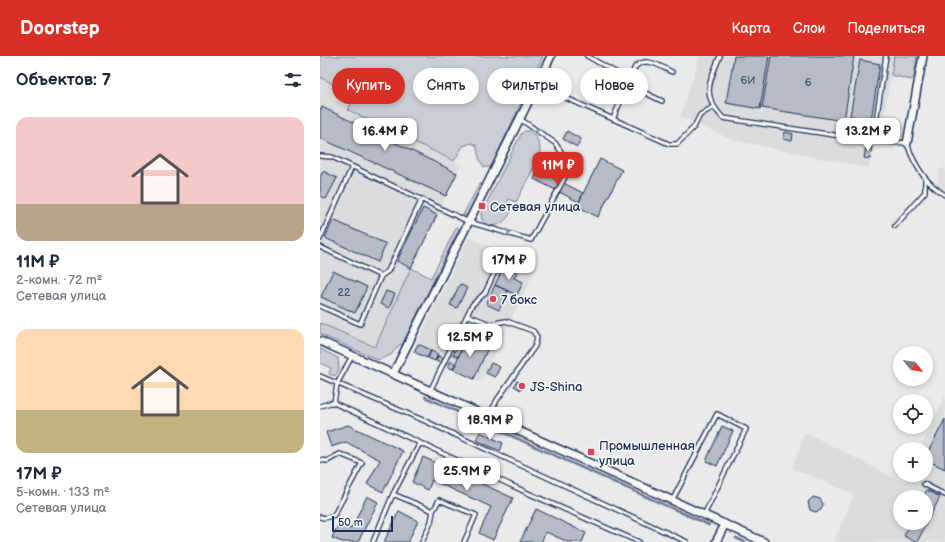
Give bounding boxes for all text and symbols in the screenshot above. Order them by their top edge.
text: Doorstep [20,17,100,40]
text: Карта [731,20,771,37]
text: Слои [793,20,825,37]
text: Поделиться [847,20,925,37]
chip: Купить [332,68,405,104]
chip: Снять [413,68,479,104]
chip: Фильтры [487,68,572,104]
chip: Новое [580,68,648,104]
icon: filters [282,69,304,91]
text: Объектов: 7 [16,70,111,90]
house number: 6И [741,74,755,87]
house number: 6 [805,76,812,89]
pin: 16.4M ₽ [348,118,422,152]
pin: 13.2M ₽ [831,118,905,152]
text: 16.4M ₽ [362,123,408,139]
text: 13.2M ₽ [845,123,891,139]
one-way arrow [535,128,542,136]
icon: home [124,143,196,215]
pin: 11M ₽ [530,152,586,186]
text: 11M ₽ [541,157,575,173]
place label: Сетевая улица [490,199,581,215]
marker: Сетевая улица [477,201,487,211]
one-way arrow [503,228,510,237]
pin: 17M ₽ [481,247,537,281]
text: 11M ₽ [16,252,59,272]
text: 17M ₽ [492,252,526,268]
text: 2-комн. · 72 m² [16,272,102,288]
house number: 22 [338,286,351,299]
text: Сетевая улица [16,288,107,304]
place label: 7 бокс [501,292,538,308]
marker: 7 бокс [488,294,498,304]
pin: 12.5M ₽ [433,324,507,358]
text: 12.5M ₽ [447,329,493,345]
north arrow [893,346,933,386]
map controls [893,346,933,530]
icon: home [124,355,196,427]
place label: JS-Shina [530,379,582,395]
marker: JS-Shina [517,381,527,391]
button: locate [893,394,933,434]
pin: 18.9M ₽ [453,407,527,441]
text: 18.9M ₽ [467,412,513,428]
place label: Промышленная улица [599,438,695,469]
button: + [893,442,933,482]
marker: Промышленная улица [586,447,596,457]
pin: 25.9M ₽ [430,458,504,492]
text: 25.9M ₽ [443,463,491,479]
text: 17M ₽ [16,464,62,484]
text: 5-комн. · 133 m² [16,484,110,500]
button: − [893,490,933,530]
text: Сетевая улица [16,500,107,516]
scale bar [332,514,393,533]
text: 50 m [338,516,363,529]

